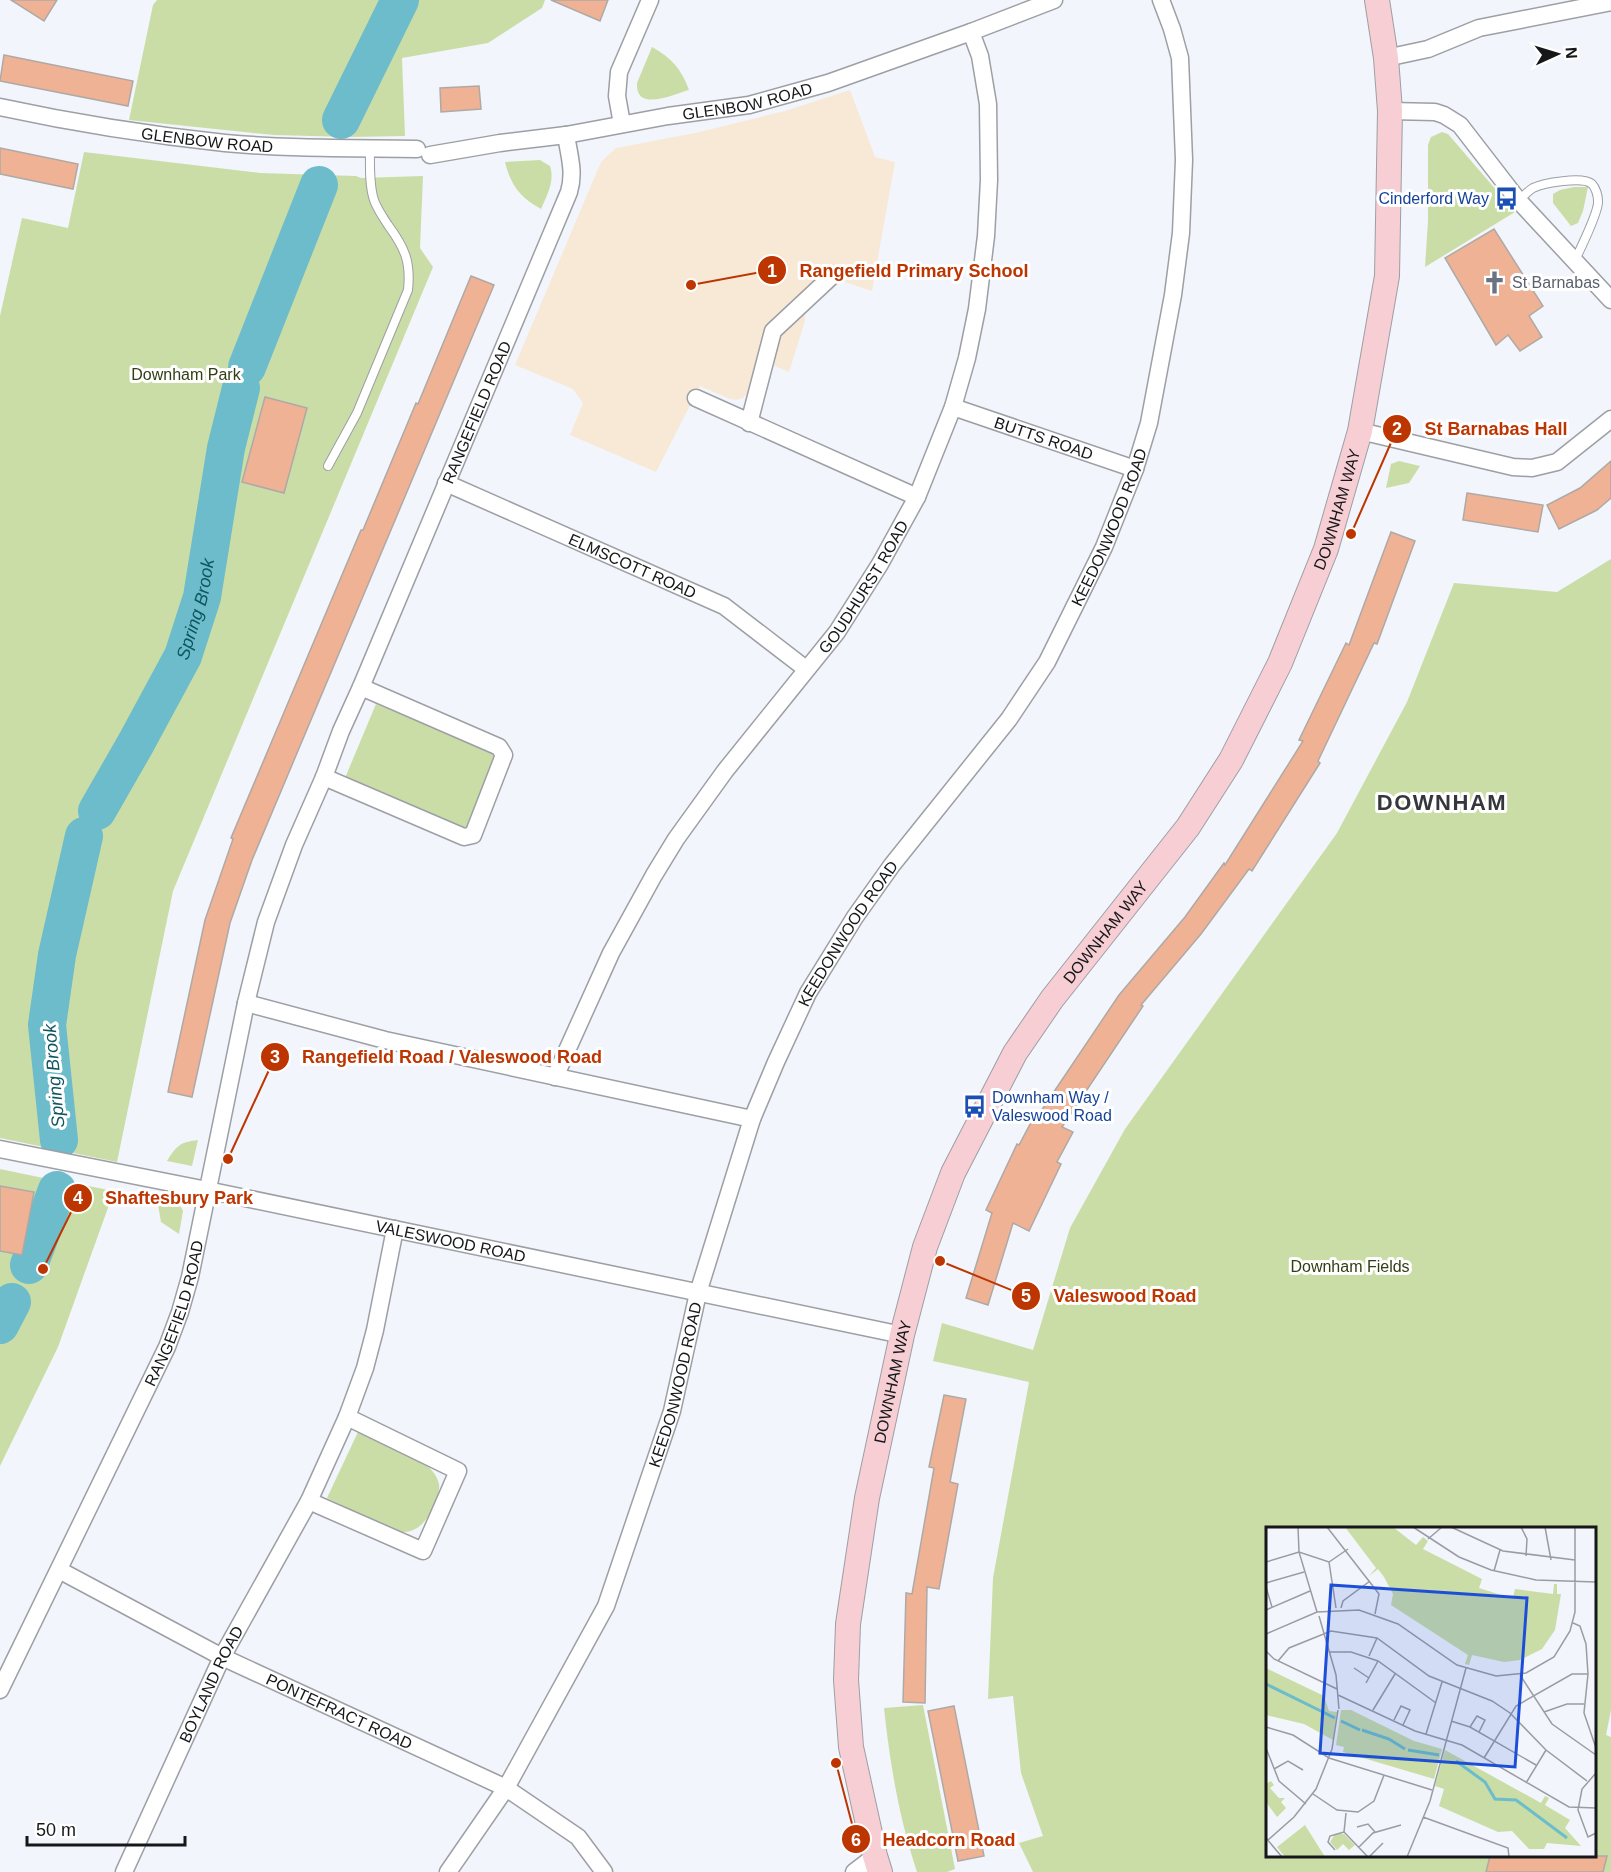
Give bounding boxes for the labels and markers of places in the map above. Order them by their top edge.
bus stop icon: Cinderford Way [1494,185,1520,211]
place label: Cinderford Way [1378,190,1489,207]
callout: Rangefield Primary School [757,252,1040,288]
church icon: St Barnabas [1481,269,1507,295]
place label: St Barnabas [1512,274,1600,291]
callout: St Barnabas Hall [1382,411,1579,447]
callout: Rangefield Road / Valeswood Road [260,1039,614,1075]
place label: Downham Way / Valeswood Road [992,1089,1112,1124]
bus stop icon: Downham Way / Valeswood Road [961,1093,987,1119]
callout: Shaftesbury Park [63,1180,265,1216]
callout: Valeswood Road [1011,1278,1208,1314]
callout: Headcorn Road [841,1821,1028,1857]

